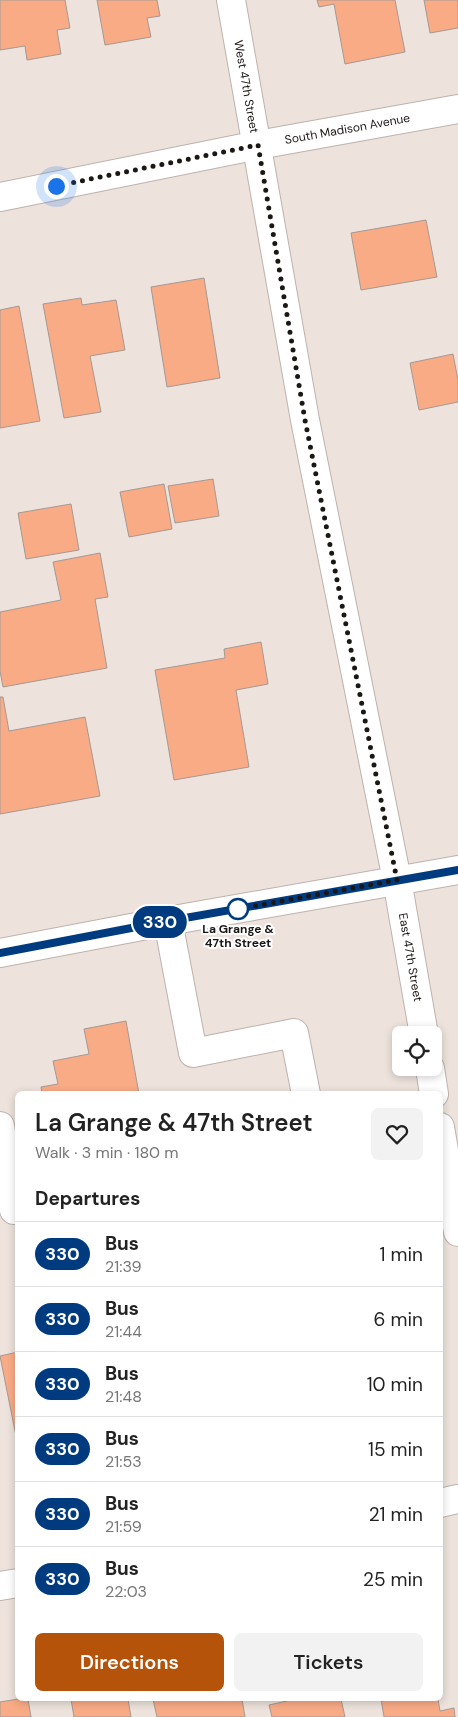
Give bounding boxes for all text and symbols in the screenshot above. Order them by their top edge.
street label: West 47th Street [230,39,262,135]
street label: South Madison Avenue [283,110,411,148]
your location [44,174,69,199]
marker: La Grange & 47th Street [227,898,249,920]
line badge: 330 [131,906,189,938]
text: 330 [143,910,177,934]
street label: East 47th Street [395,912,426,1003]
place label: La Grange & 47th Street [202,921,274,951]
map controls [392,1026,442,1076]
button: locate [392,1026,442,1076]
text: La Grange & 47th Street [35,1107,313,1138]
button: heart [371,1108,423,1160]
text: Walk · 3 min · 180 m [35,1142,179,1163]
text: Departures [35,1186,140,1211]
text: Bus [105,1231,139,1256]
text: 330 [45,1242,80,1266]
text: 1 min [380,1242,423,1267]
text: 21:39 [105,1256,141,1277]
text: Bus [105,1296,139,1321]
text: 330 [45,1307,80,1331]
text: 6 min [374,1307,423,1332]
text: 21:44 [105,1321,142,1342]
text: Bus [105,1361,139,1386]
text: 330 [45,1372,80,1396]
text: 10 min [367,1372,423,1397]
text: 21:48 [105,1386,142,1407]
text: Bus [105,1426,139,1451]
text: 330 [45,1437,80,1461]
text: 15 min [368,1437,423,1462]
text: 21:53 [105,1451,142,1472]
text: Bus [105,1491,139,1516]
text: 330 [45,1502,80,1526]
text: 21 min [369,1502,423,1527]
text: 21:59 [105,1516,142,1537]
text: Bus [105,1556,139,1581]
text: 330 [45,1567,80,1591]
text: 25 min [363,1567,423,1592]
text: 22:03 [105,1581,147,1602]
button: Directions [35,1633,224,1691]
button: Tickets [234,1633,423,1691]

